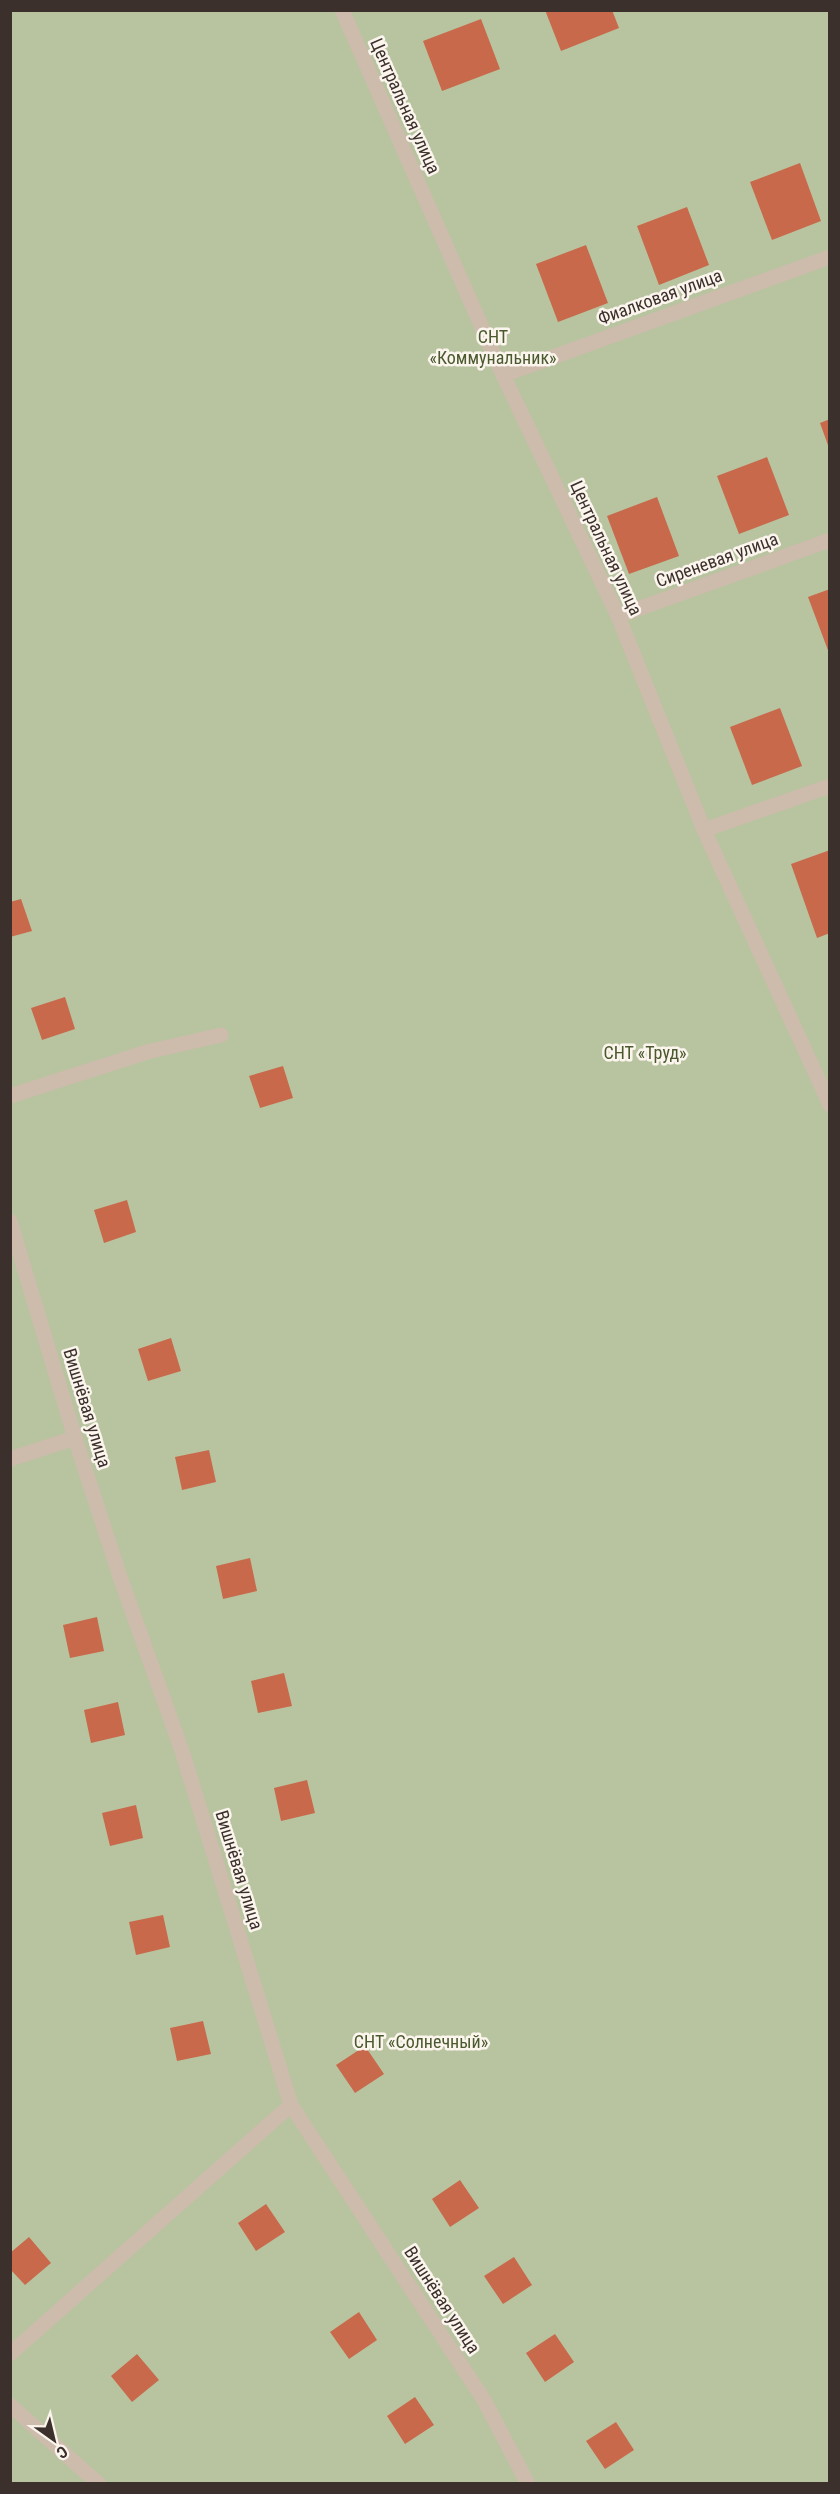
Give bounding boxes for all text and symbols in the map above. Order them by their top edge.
street label: Центральная улица [366,35,445,177]
street label: Фиалковая улица [595,264,725,329]
park label: СНТ «Коммунальник» [429,326,557,368]
street label: Центральная улица [566,477,647,618]
street label: Сиреневая улица [653,528,781,591]
park label: СНТ «Труд» [603,1042,687,1063]
street label: Вишнёвая улица [59,1346,116,1470]
street label: Вишнёвая улица [211,1808,268,1932]
park label: СНТ «Солнечный» [354,2031,488,2052]
street label: Вишнёвая улица [400,2242,485,2357]
north arrow [24,2410,84,2470]
text: С [53,2442,71,2462]

